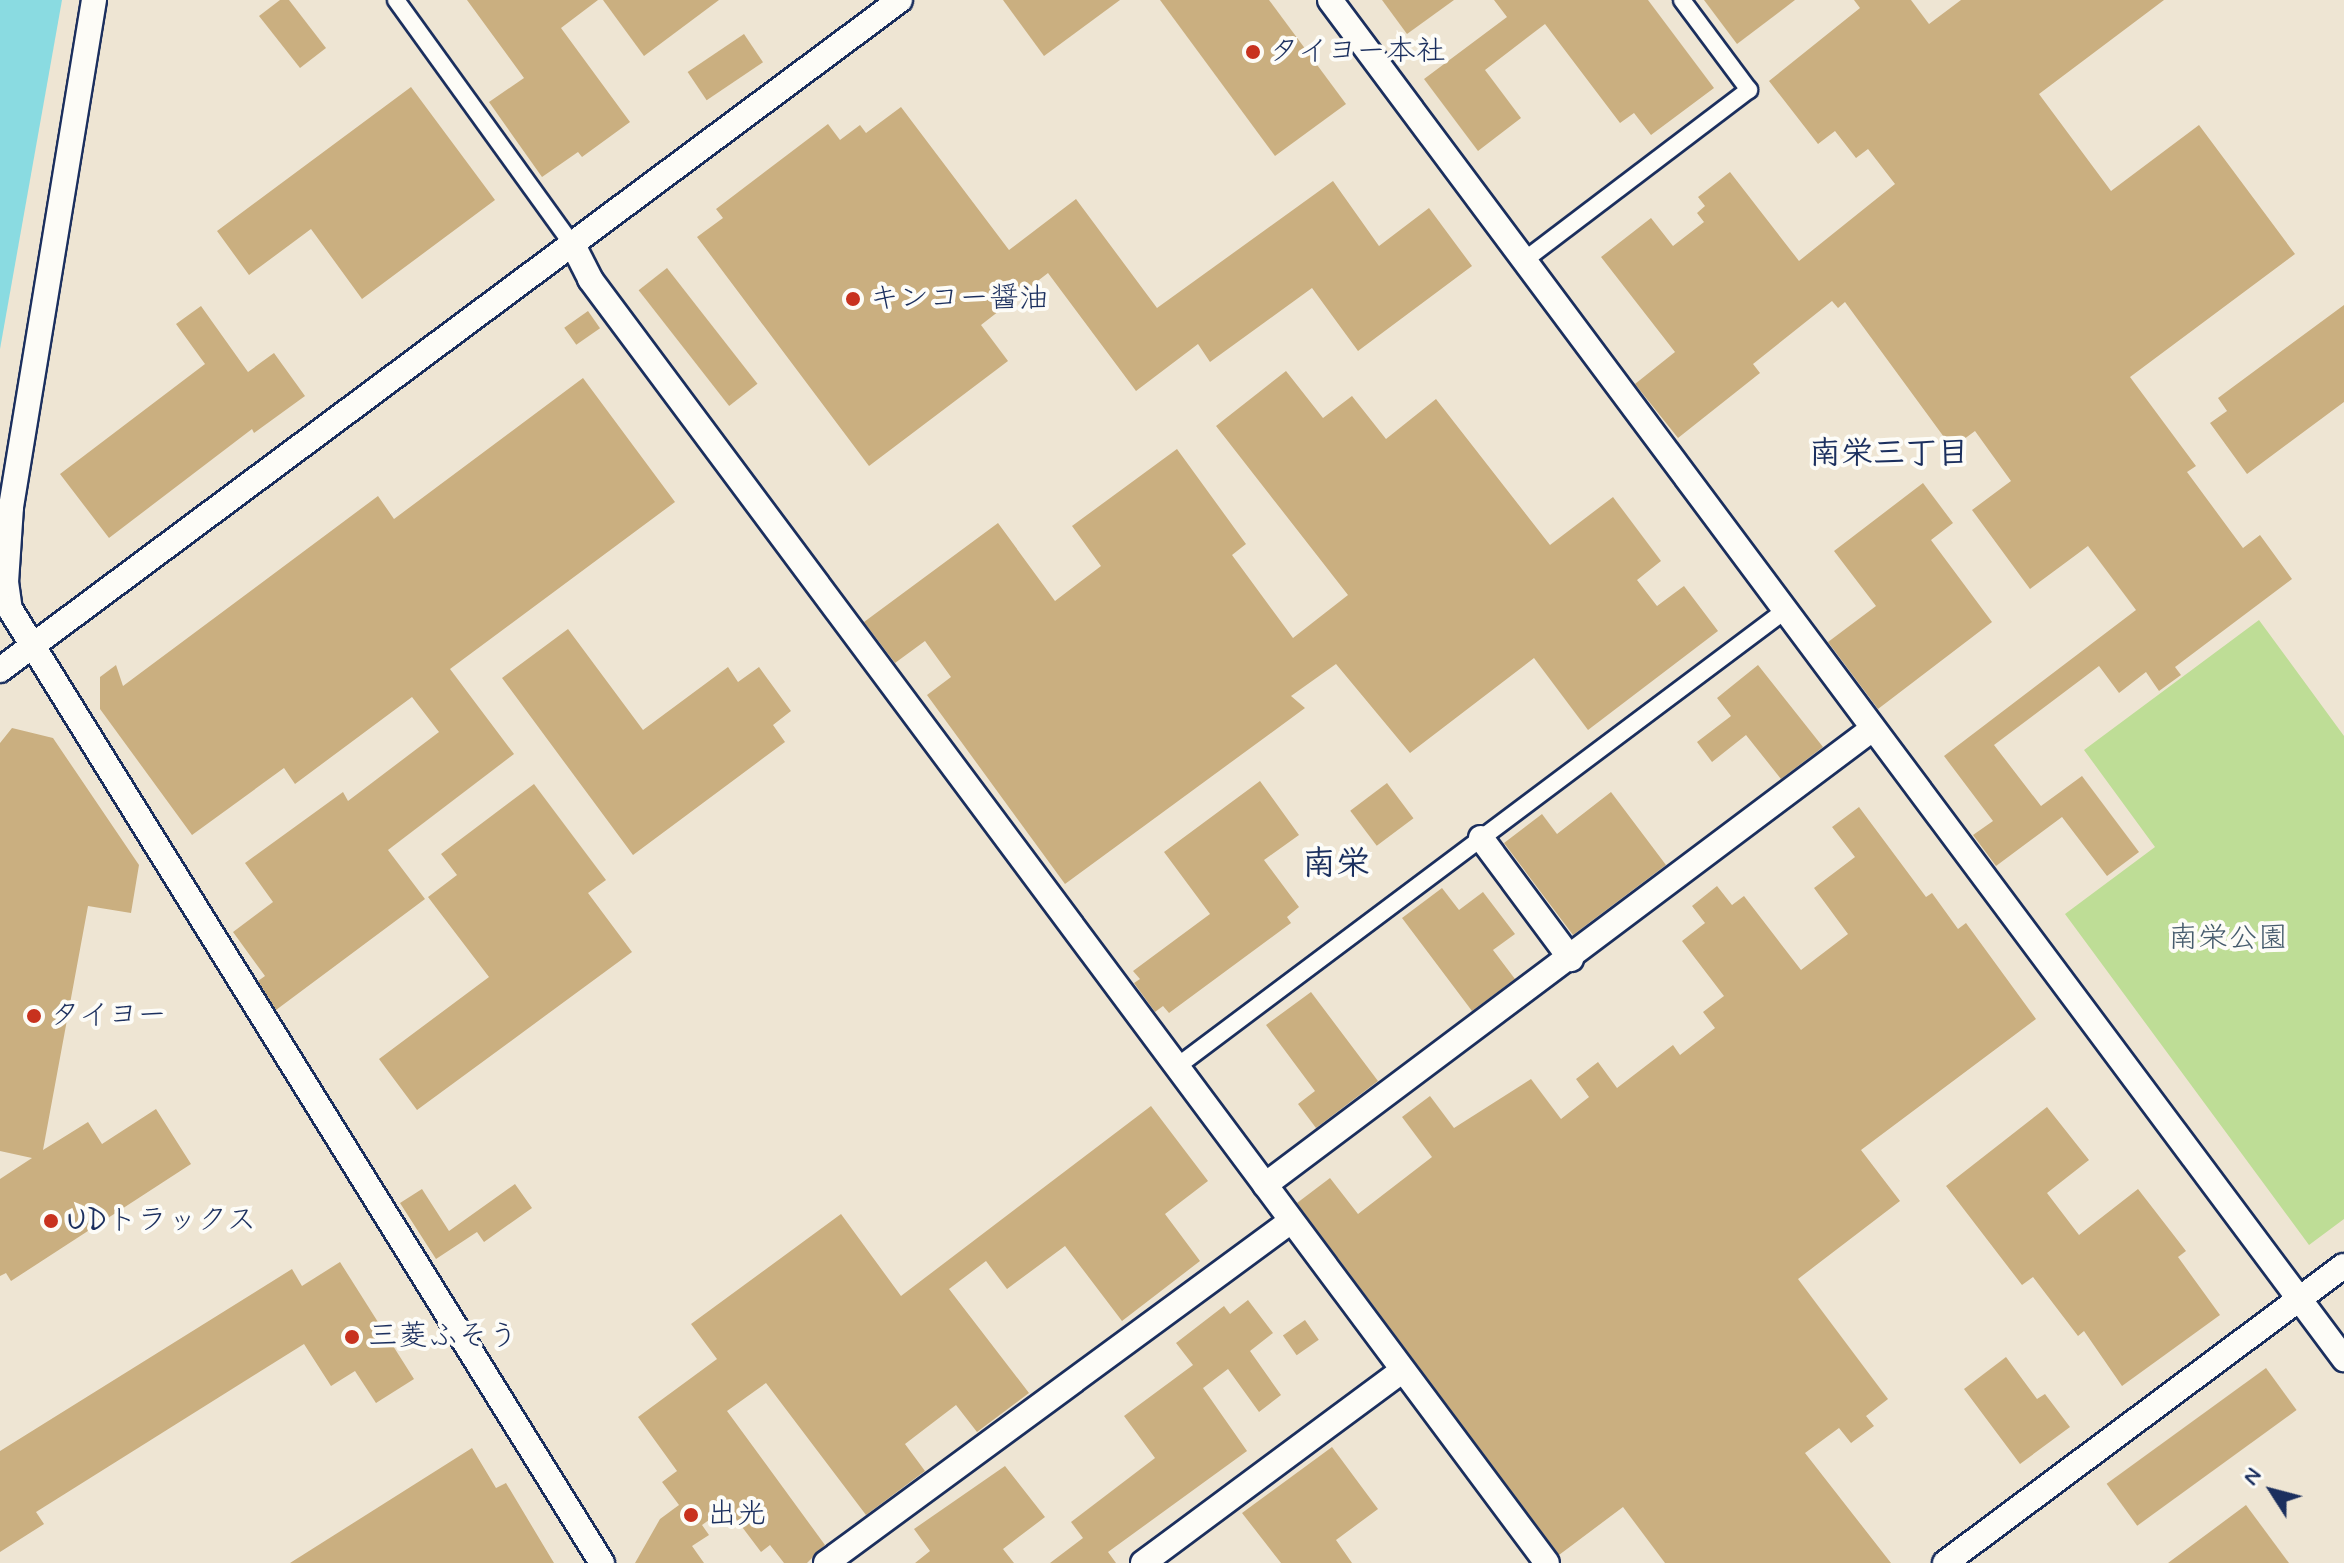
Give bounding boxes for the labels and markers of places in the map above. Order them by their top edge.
place label: タイヨー本社 [1269,34,1447,70]
marker: タイヨー本社 [1244,43,1262,61]
place label: キンコー醤油 [869,281,1049,317]
marker: キンコー醤油 [844,290,862,308]
place label: タイヨー [50,998,168,1034]
marker: タイヨー [25,1007,43,1025]
place label: UDトラックス [67,1203,257,1239]
marker: UDトラックス [42,1212,60,1230]
place label: 三菱ふそう [368,1319,518,1355]
marker: 三菱ふそう [343,1328,361,1346]
place label: 出光 [707,1497,767,1533]
marker: 出光 [682,1506,700,1524]

